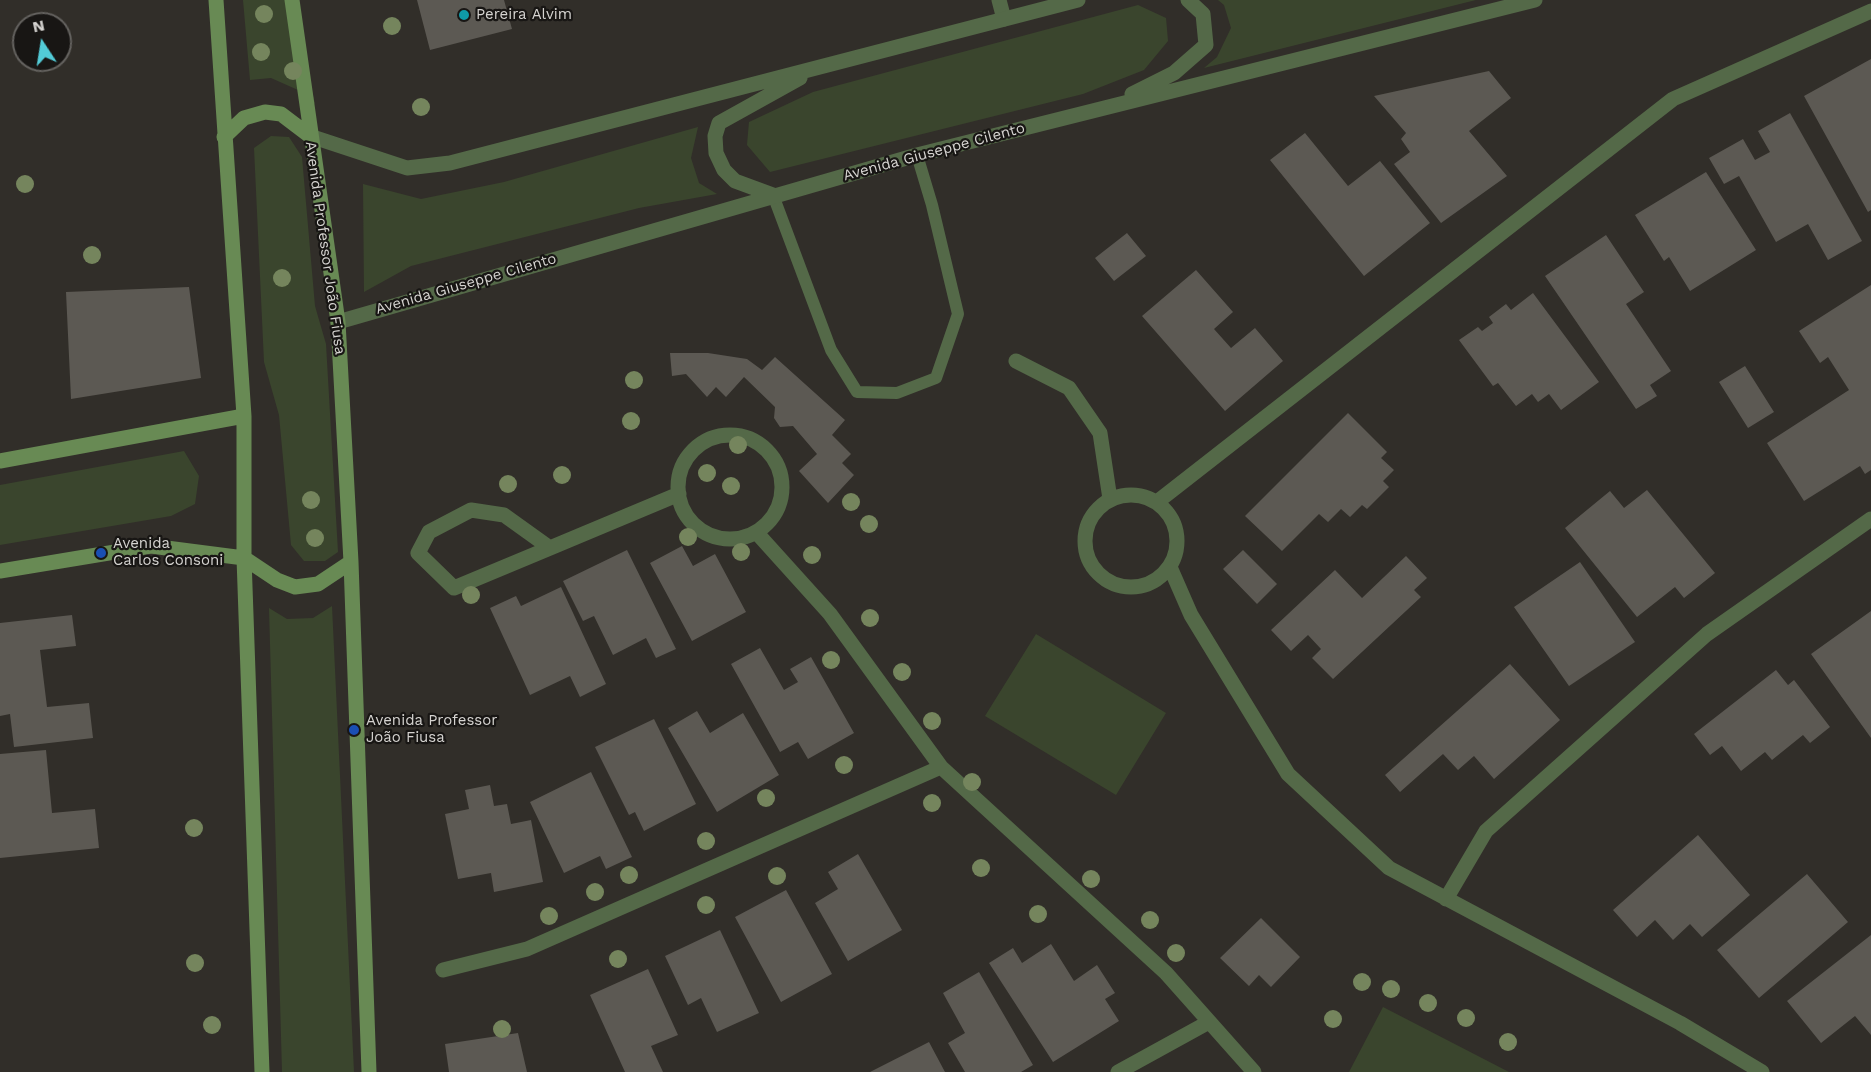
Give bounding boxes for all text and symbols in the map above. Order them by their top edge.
place label: Pereira Alvim [476,6,572,24]
marker: Pereira Alvim [457,8,471,22]
north arrow [12,12,72,72]
text: N [31,15,46,36]
street label: Avenida Giuseppe Cilento [841,119,1027,185]
street label: Avenida Professor João Fiusa [301,140,349,356]
street label: Avenida Giuseppe Cilento [373,250,559,318]
place label: Avenida Carlos Consoni [113,535,223,570]
marker: Avenida Carlos Consoni [94,546,108,560]
place label: Avenida Professor João Fiusa [366,712,497,747]
marker: Avenida Professor João Fiusa [347,723,361,737]

